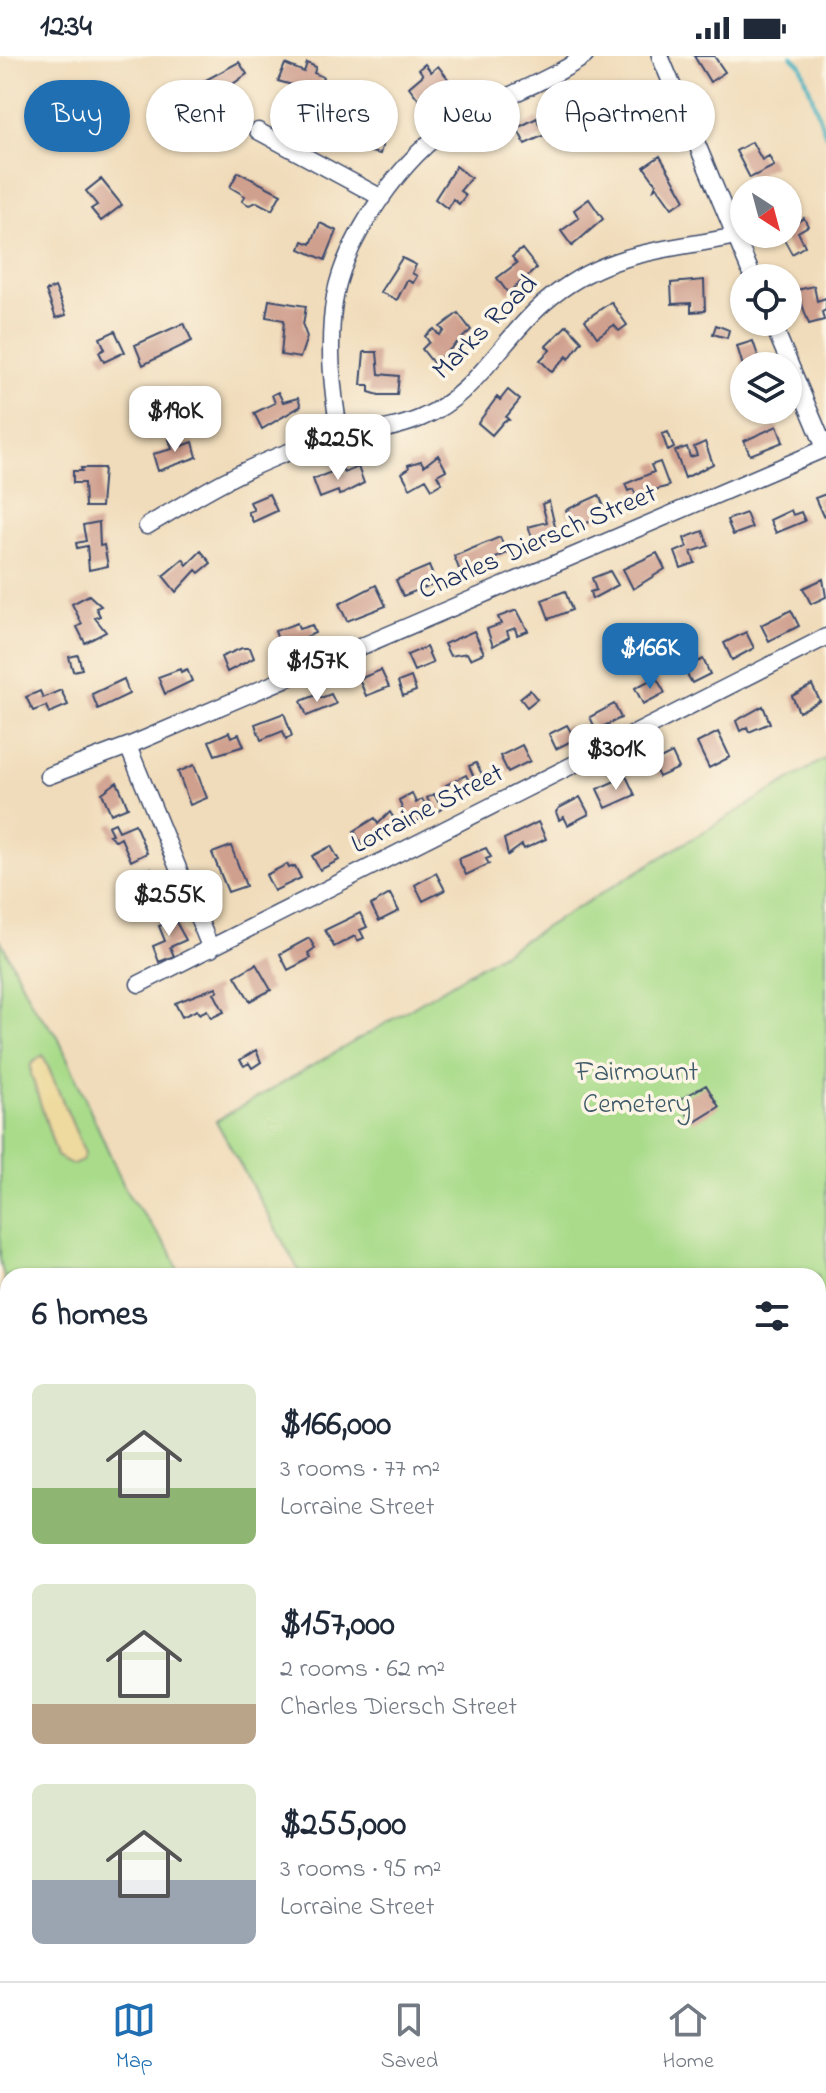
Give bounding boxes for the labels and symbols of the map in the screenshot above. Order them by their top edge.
north arrow [730,176,802,248]
street label: Marks Road [424,266,548,390]
pin: $190K [119,386,231,454]
pin: $225K [282,414,394,482]
street label: Charles Diersch Street [412,474,664,612]
pin: $166K [594,623,706,691]
pin: $157K [261,636,373,704]
pin: $301K [560,724,672,792]
street label: Lorraine Street [345,754,511,866]
pin: $255K [113,870,225,938]
park label: Fairmount Cemetery [575,1053,698,1126]

